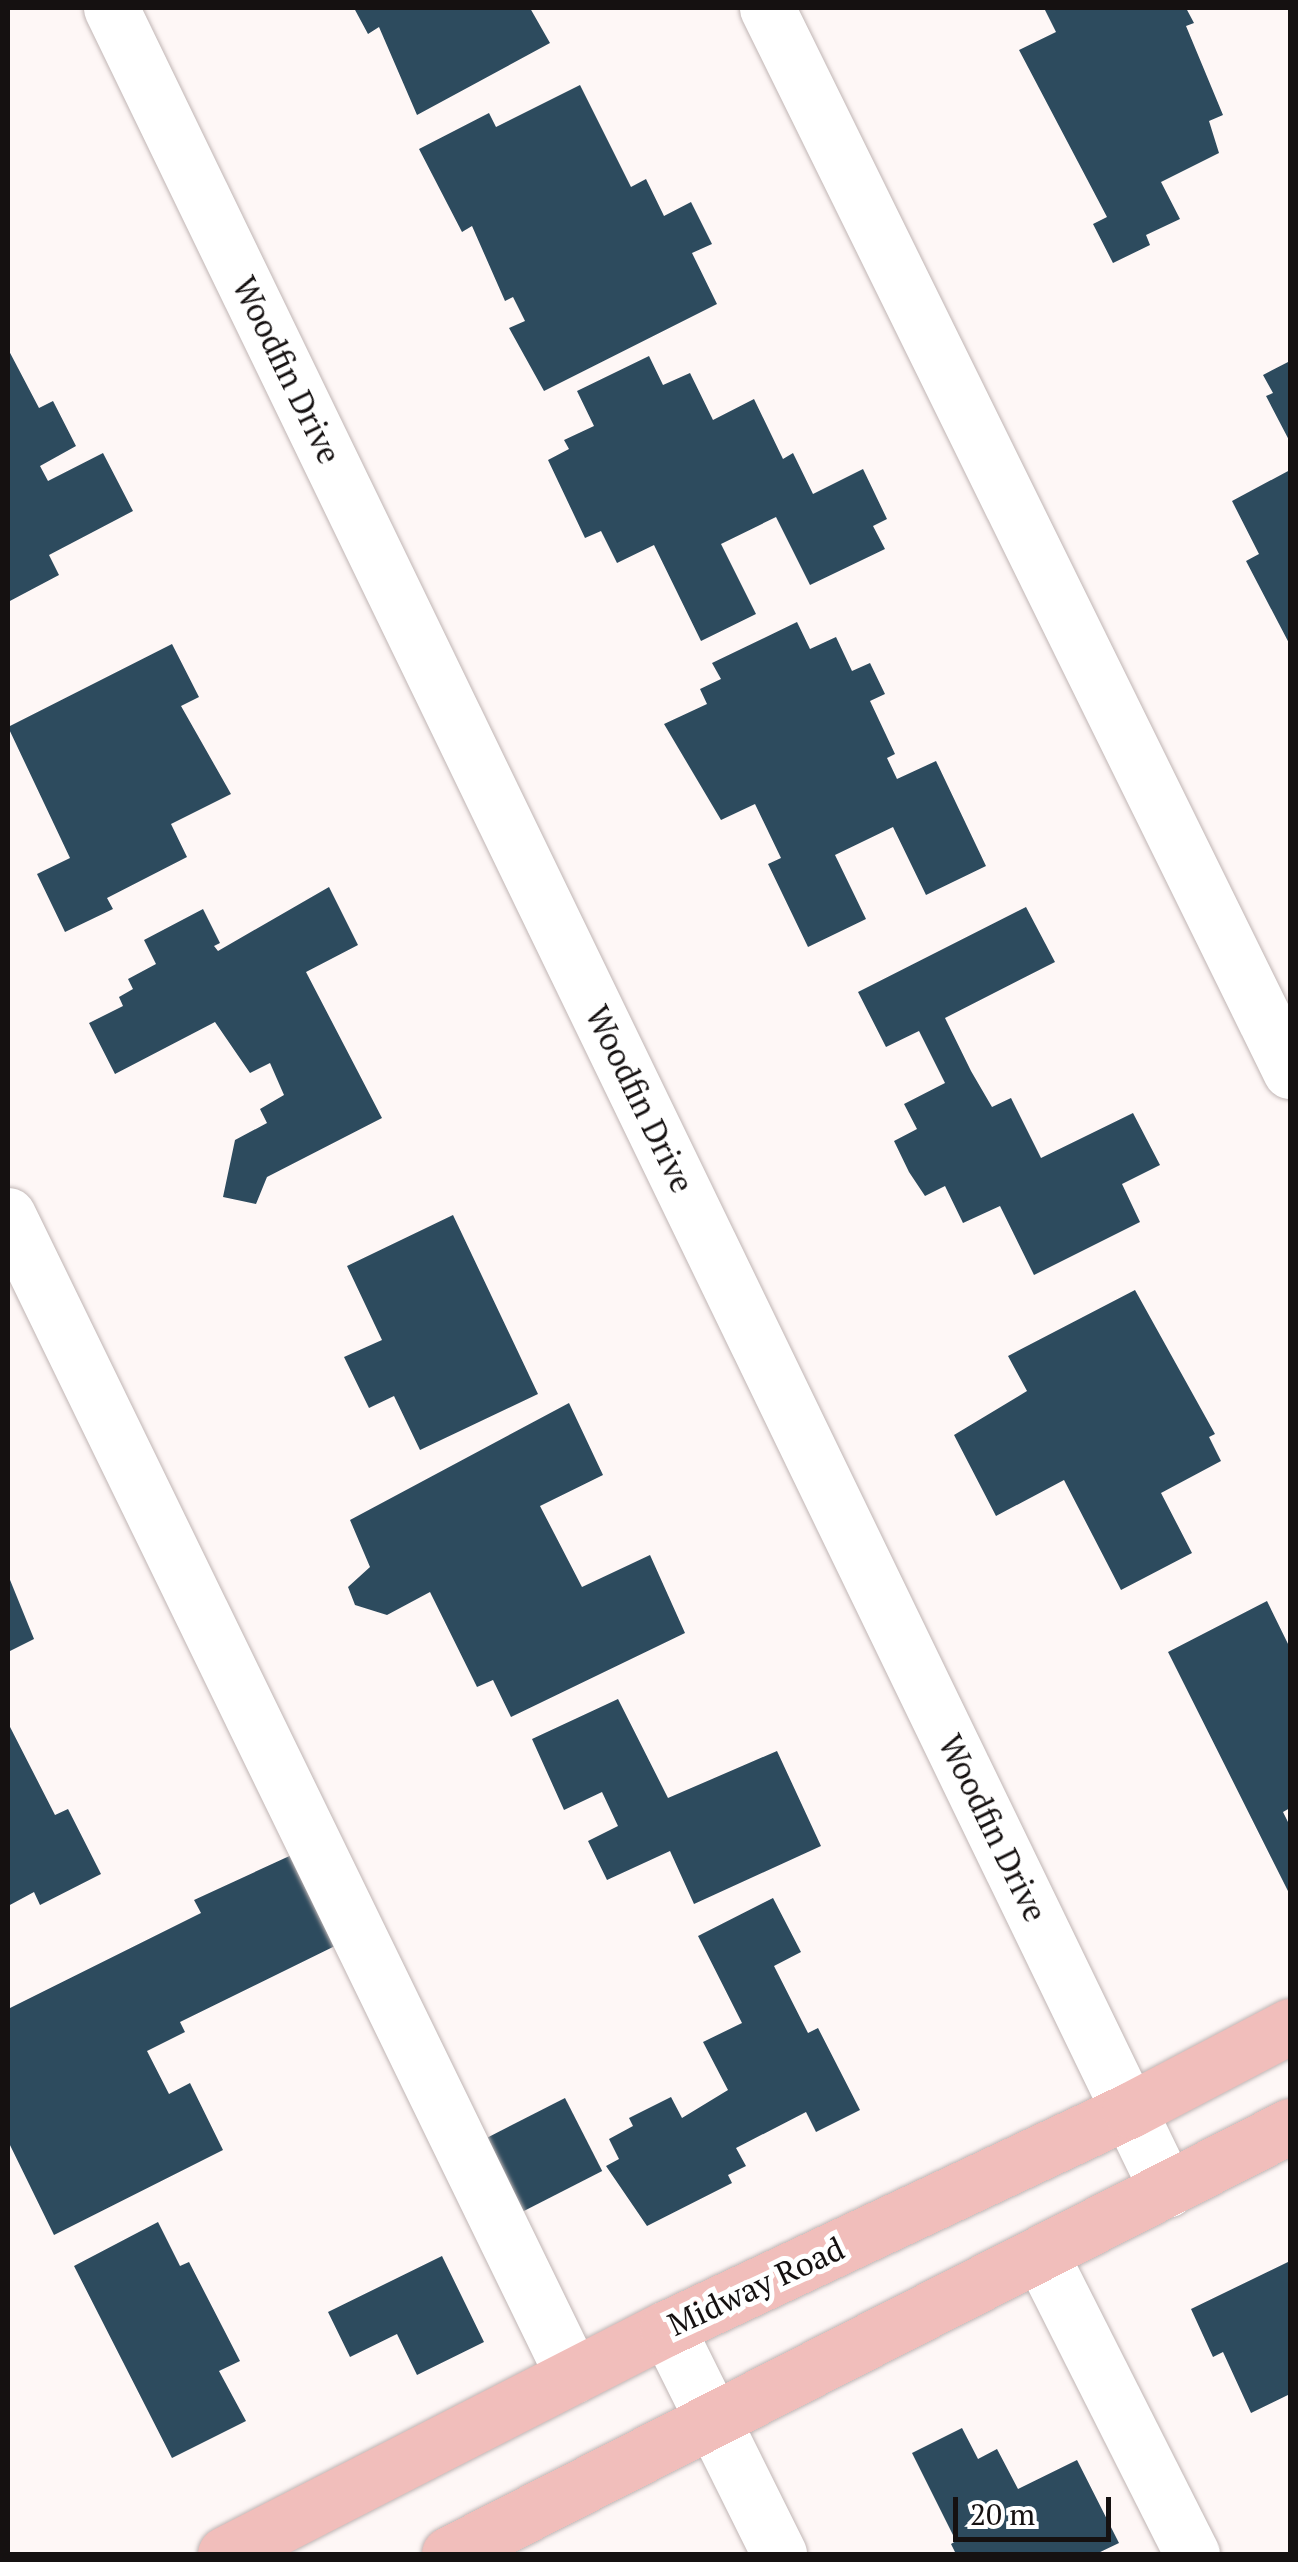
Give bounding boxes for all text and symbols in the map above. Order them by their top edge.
street label: Woodfin Drive [225,270,349,470]
street label: Woodfin Drive [578,999,702,1199]
street label: Woodfin Drive [931,1728,1055,1928]
street label: Midway Road [662,2228,850,2344]
scale bar [958,2477,1116,2539]
text: 20 m [970,2494,1035,2534]

